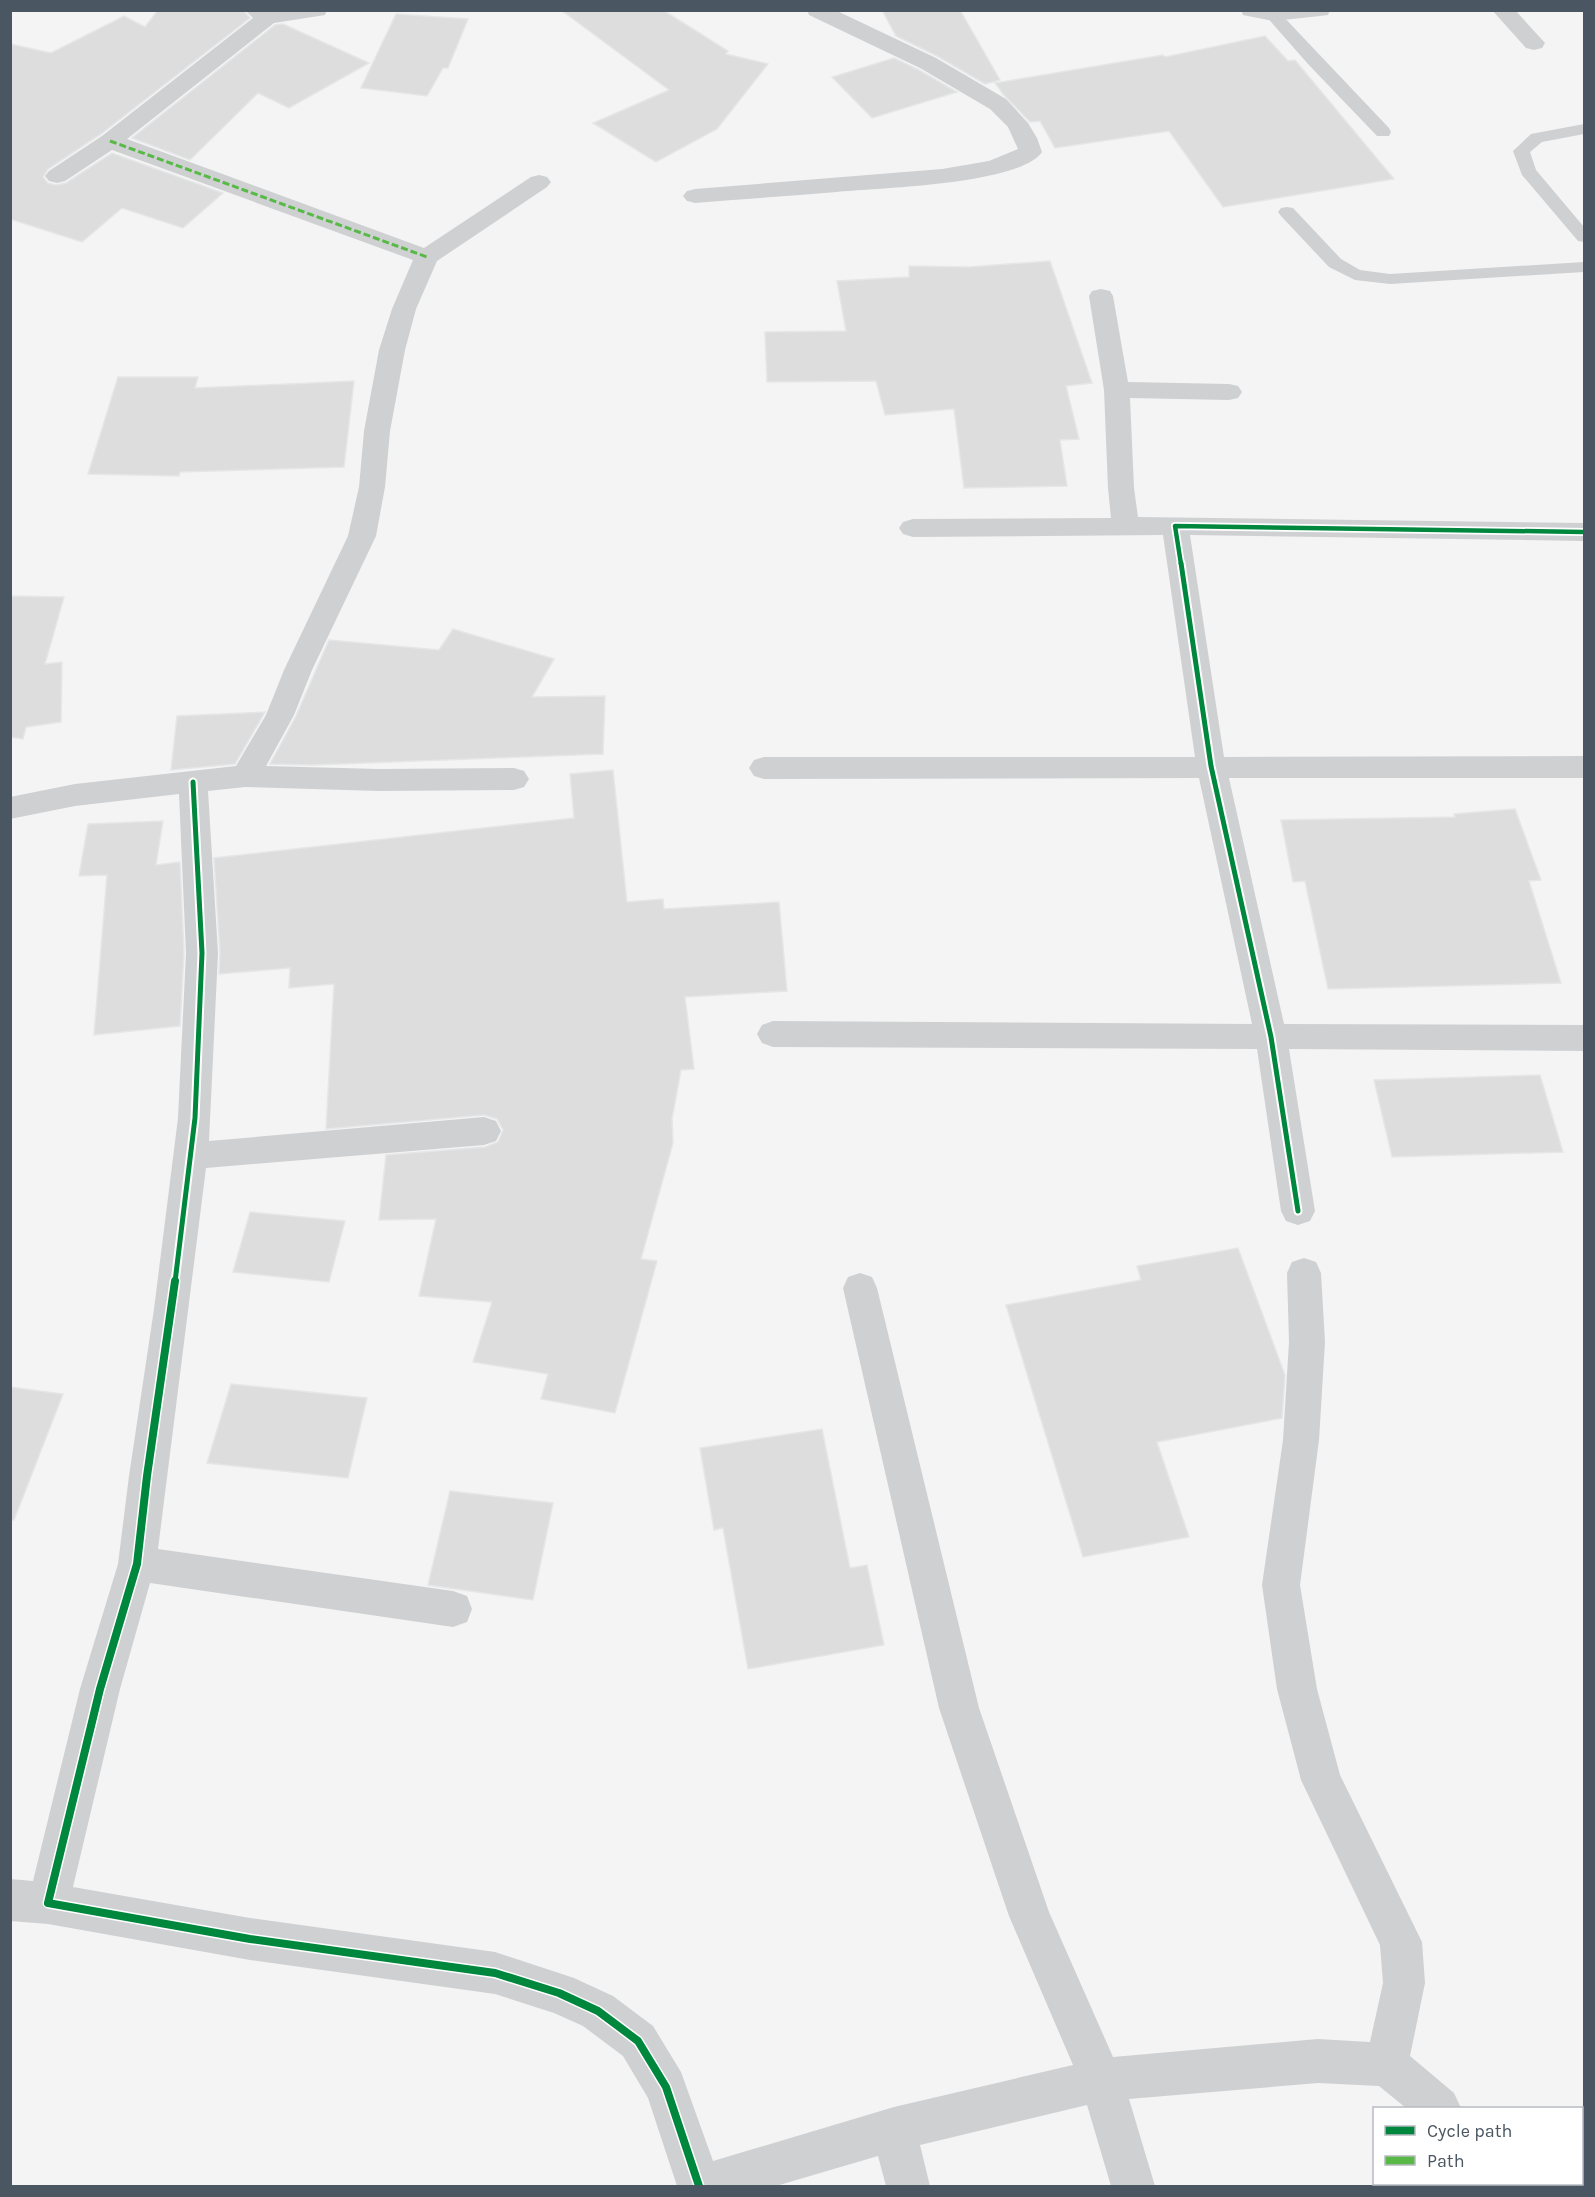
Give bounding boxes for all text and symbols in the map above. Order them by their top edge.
legend [1373,2107,1583,2185]
text: Cycle path [1427,2120,1512,2142]
text: Path [1427,2150,1465,2172]

